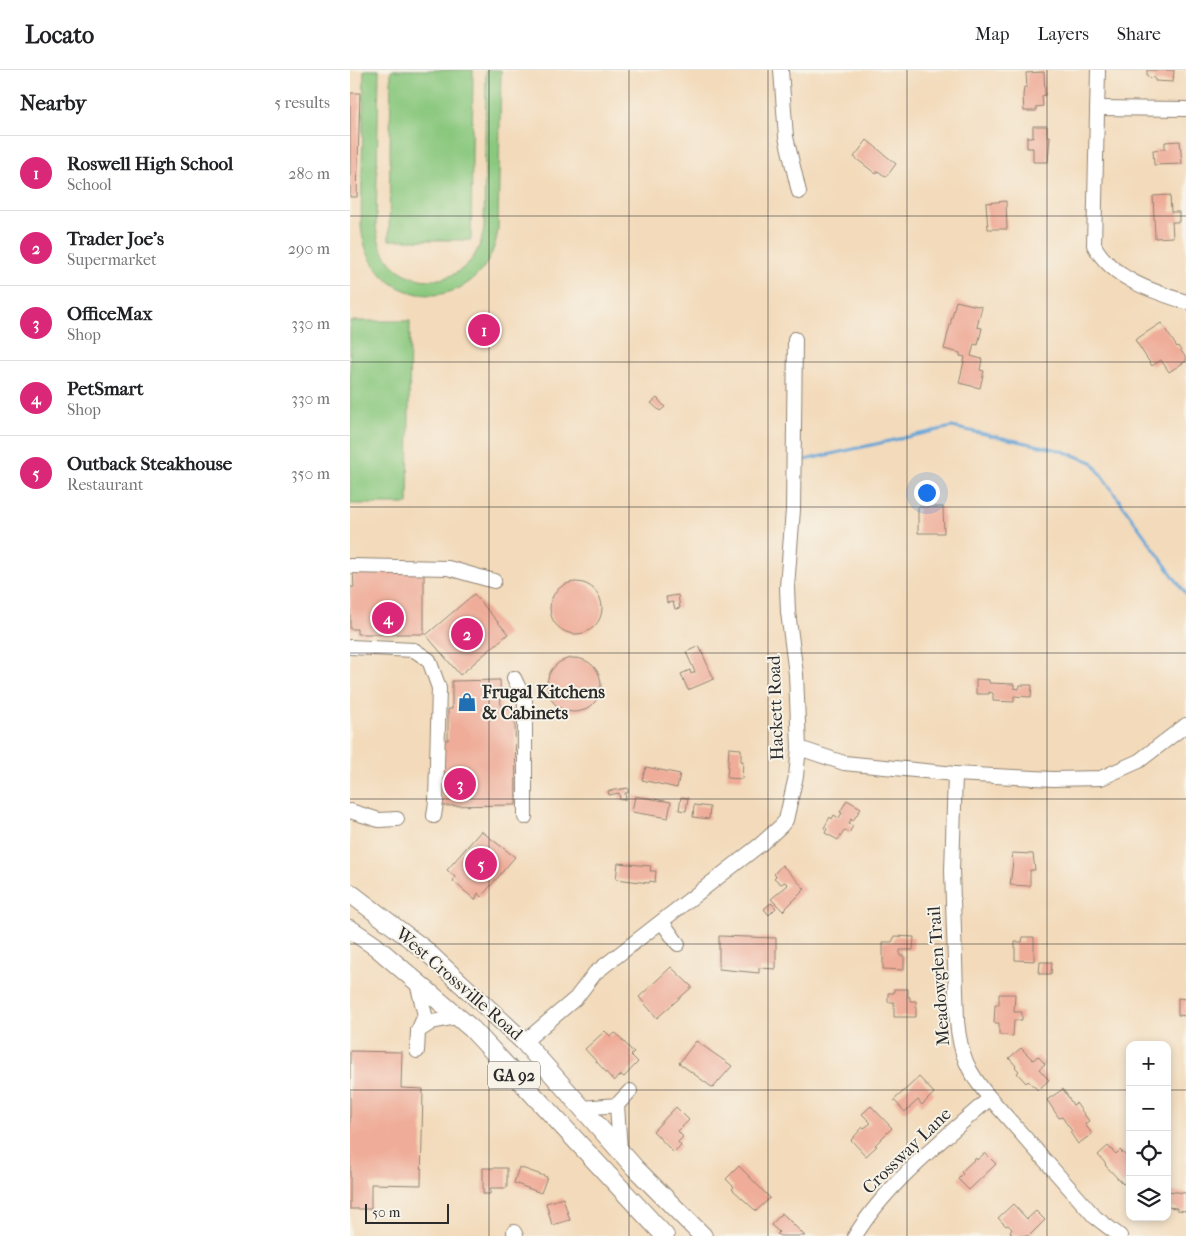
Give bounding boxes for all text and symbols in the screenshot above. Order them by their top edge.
text: Locato [25,21,94,49]
text: Map [975,24,1009,45]
text: Layers [1037,24,1089,45]
text: Share [1117,24,1161,45]
text: Nearby [20,91,86,115]
text: 5 results [274,93,330,112]
text: Roswell High School [67,153,233,175]
text: 1 [33,164,39,183]
text: 280 m [288,164,330,183]
text: School [67,175,112,194]
text: Trader Joe's [67,228,164,250]
text: 2 [32,239,40,258]
text: 290 m [288,239,330,258]
text: Supermarket [67,250,157,269]
text: OfficeMax [67,303,152,325]
pin: 1 [468,311,500,349]
text: 3 [33,314,39,333]
text: 330 m [291,314,330,333]
text: Shop [67,325,101,344]
text: PetSmart [67,378,144,400]
text: 4 [31,389,41,408]
text: 330 m [291,389,330,408]
text: Shop [67,400,101,419]
text: Outback Steakhouse [67,453,232,475]
text: 5 [33,464,39,483]
text: 350 m [291,464,330,483]
text: Restaurant [67,475,143,494]
your location [914,480,940,506]
pin: 4 [372,599,404,637]
pin: 2 [451,615,483,653]
street label: Hackett Road [764,655,788,761]
place label: Frugal Kitchens & Cabinets [481,682,605,724]
shop icon: Frugal Kitchens & Cabinets [456,691,478,713]
pin: 3 [444,765,476,803]
pin: 5 [465,845,497,883]
street label: Meadowglen Trail [924,905,954,1047]
street label: West Crossville Road [390,922,527,1045]
map controls [1126,1041,1171,1221]
button: + [1126,1041,1171,1086]
road number: GA 92 [488,1062,540,1088]
button: − [1126,1086,1171,1131]
street label: Crossway Lane [858,1103,956,1199]
button: locate [1126,1131,1171,1176]
button: layers [1126,1176,1171,1221]
scale bar [365,1201,449,1224]
text: 50 m [372,1204,400,1221]

